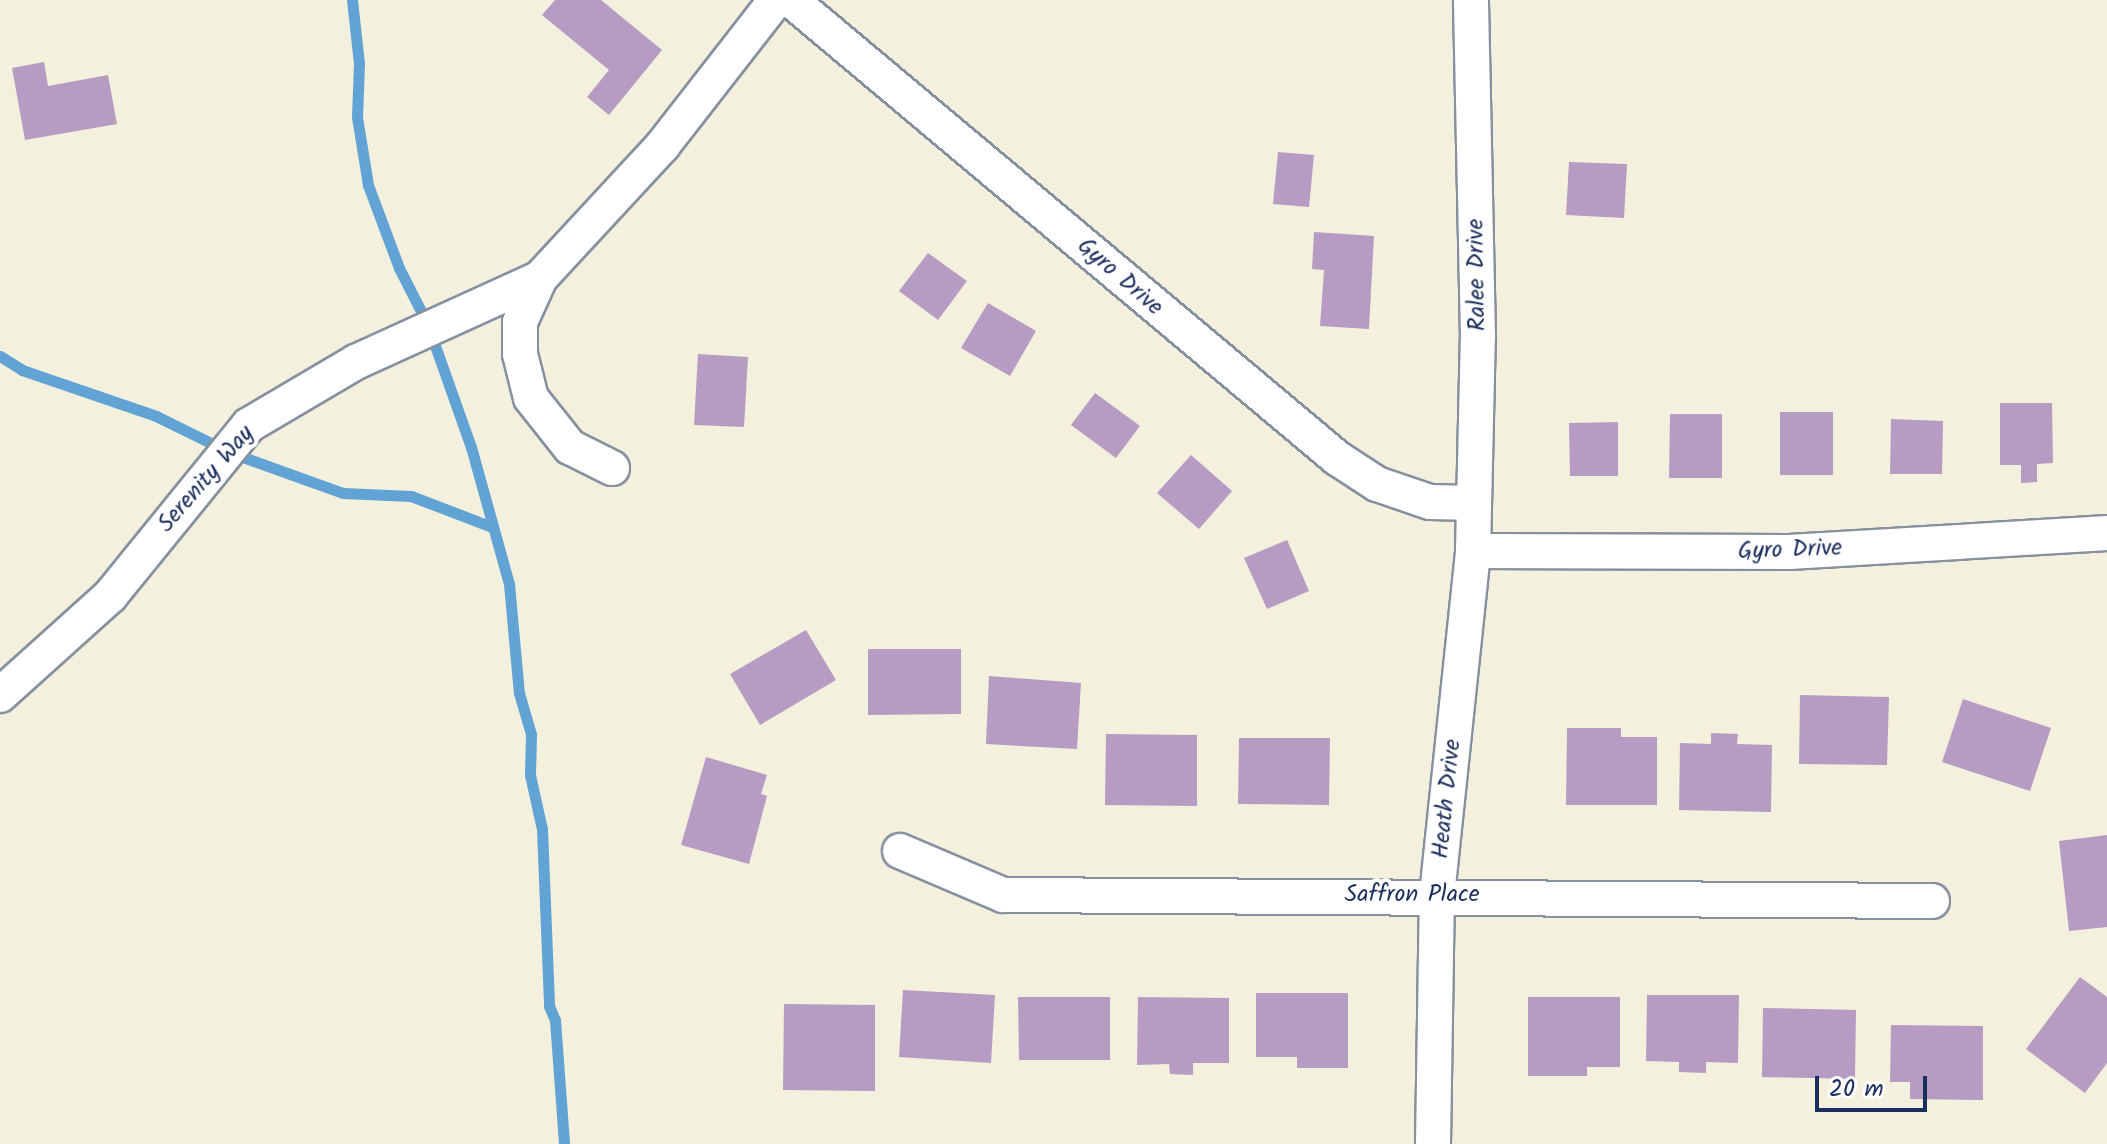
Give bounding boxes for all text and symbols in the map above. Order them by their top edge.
street label: Ralee Drive [1462,219,1492,331]
street label: Gyro Drive [1071,232,1169,322]
street label: Serenity Way [152,420,260,538]
street label: Gyro Drive [1737,534,1843,566]
street label: Heath Drive [1426,738,1468,860]
street label: Saffron Place [1345,881,1479,909]
scale bar [1819,1060,1931,1110]
text: 20 m [1829,1070,1884,1109]

